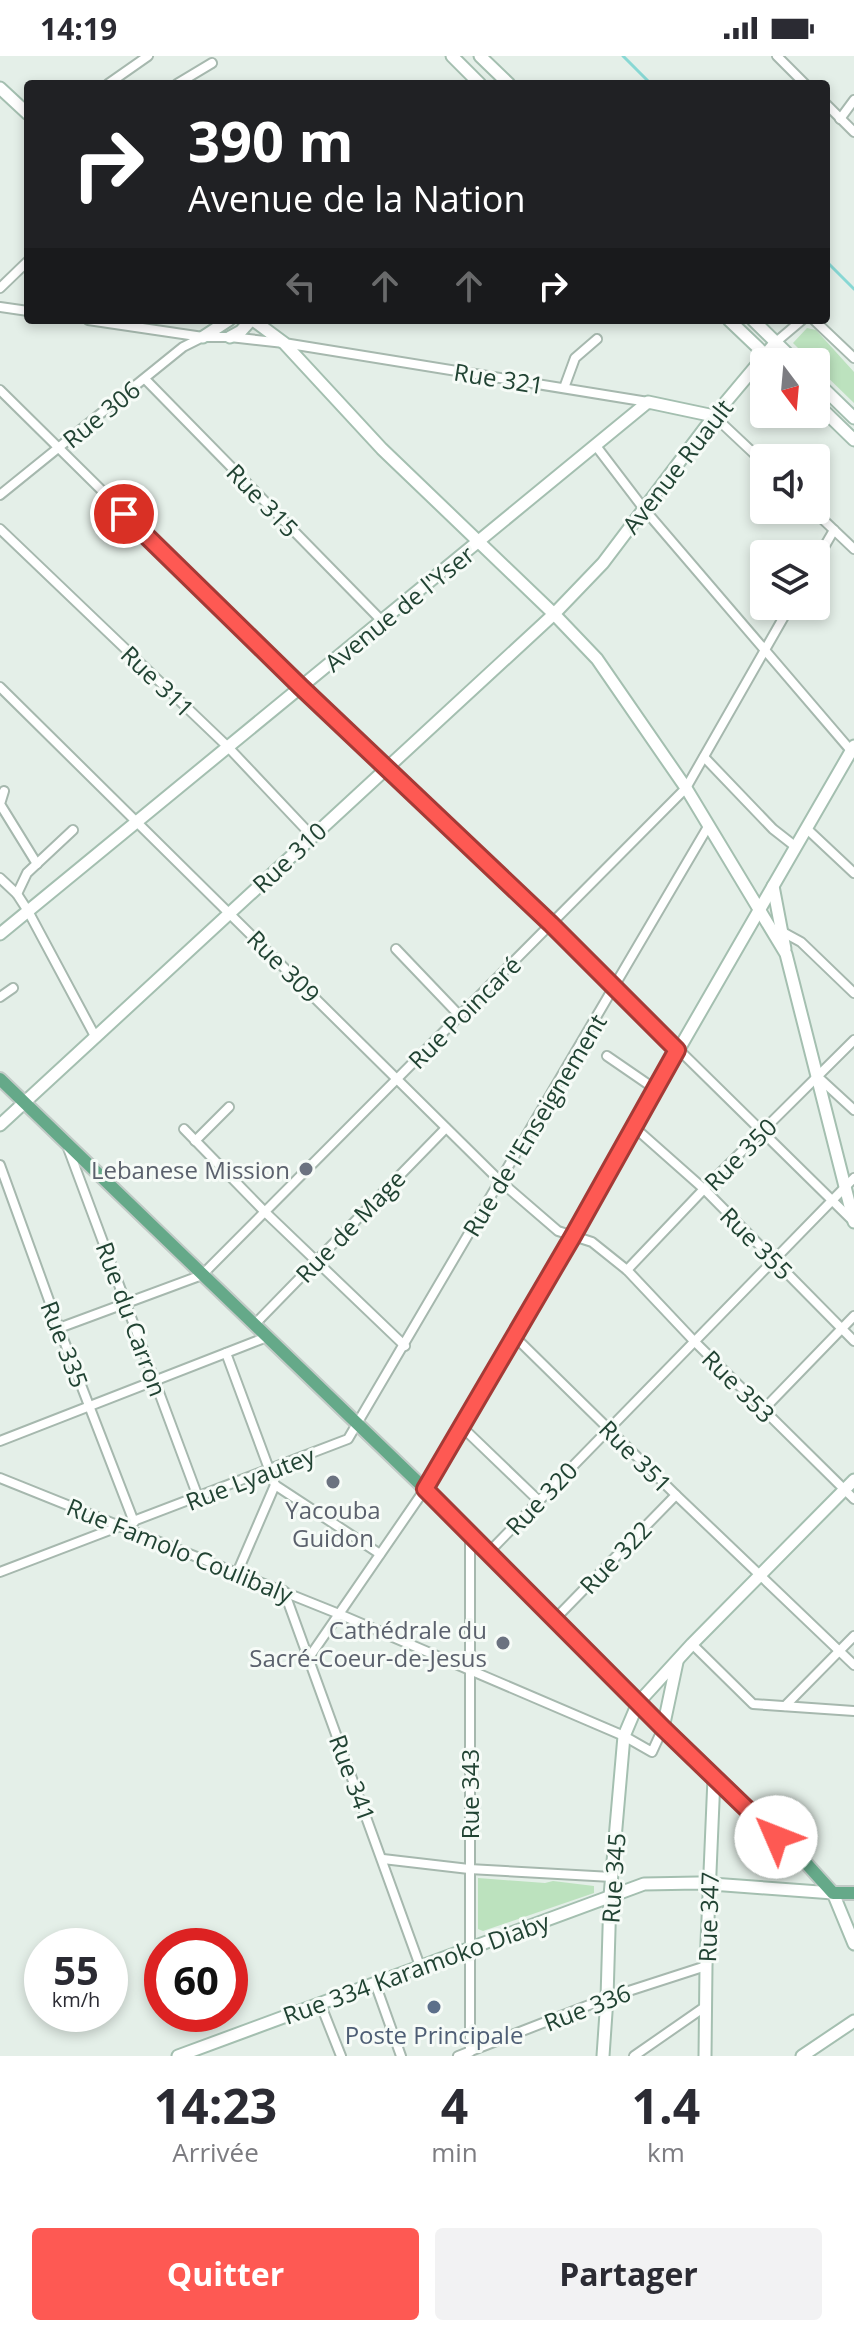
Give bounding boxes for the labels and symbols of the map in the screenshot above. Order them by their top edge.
north arrow [750,348,830,428]
street label: Rue 321 [452,355,546,401]
street label: Rue 306 [55,373,147,455]
street label: Avenue Ruault [614,392,740,540]
street label: Rue 315 [220,456,306,544]
pin [90,480,158,548]
street label: Avenue de l'Yser [317,537,481,679]
street label: Rue 311 [114,638,202,724]
street label: Rue 310 [245,814,333,900]
street label: Rue 309 [240,922,328,1010]
street label: Rue Poincaré [400,948,528,1076]
street label: Rue de l'Enseignement [454,1008,614,1242]
street label: Rue 350 [696,1110,784,1198]
place label: Lebanese Mission [91,1153,290,1186]
marker: Lebanese Mission [297,1160,315,1178]
street label: Rue de Mage [288,1162,412,1290]
street label: Rue 355 [713,1199,801,1287]
street label: Rue du Carron [89,1237,175,1401]
street label: Rue 335 [33,1296,97,1392]
street label: Rue 353 [695,1342,783,1430]
street label: Rue 351 [592,1412,680,1500]
street label: Rue Lyautey [181,1438,320,1518]
street label: Rue 320 [498,1454,584,1542]
marker: Yacouba Guidon [324,1473,342,1491]
street label: Rue Famolo Coulibaly [62,1490,299,1611]
place label: Yacouba Guidon [285,1493,381,1554]
street label: Rue 322 [572,1513,658,1601]
place label: Cathédrale du Sacré-Coeur-de-Jesus [249,1613,487,1674]
marker: Cathédrale du Sacré-Coeur-de-Jesus [494,1634,512,1652]
street label: Rue 341 [322,1730,384,1826]
street label: Rue 343 [453,1749,486,1839]
position arrow [734,1795,818,1879]
street label: Rue 345 [593,1832,633,1924]
street label: Rue 347 [690,1871,726,1963]
street label: Rue 334 Karamoko Diaby [278,1904,555,2032]
speed limit sign: 60 [144,1928,248,2032]
street label: Rue 336 [539,1975,635,2039]
marker: Poste Principale [425,1998,443,2016]
place label: Poste Principale [345,2018,523,2051]

